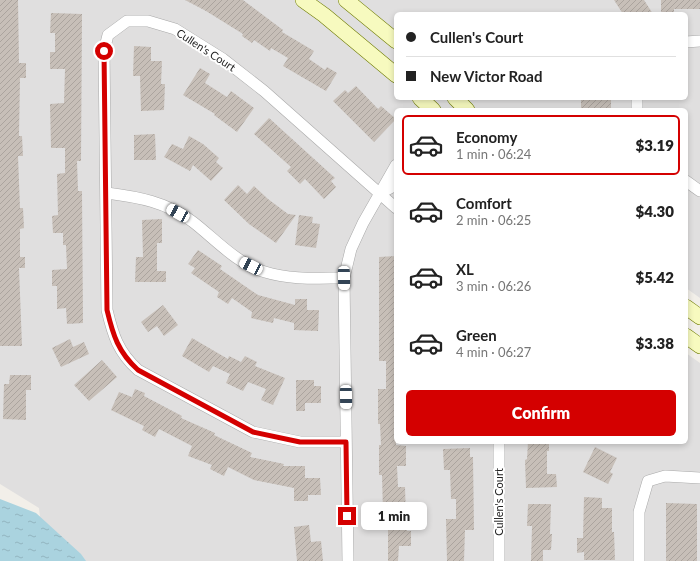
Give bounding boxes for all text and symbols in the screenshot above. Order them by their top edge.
street label: Cullen's Court [174,26,238,73]
text: Cullen's Court [430,28,523,46]
route start [95,42,113,60]
text: New Victor Road [430,67,542,85]
icon: car [408,127,444,163]
text: Economy [456,128,517,146]
text: $3.19 [636,136,674,154]
text: 1 min · 06:24 [456,146,531,162]
icon: car [408,193,444,229]
text: Comfort [456,194,512,212]
car [165,202,191,224]
text: $4.30 [636,202,674,220]
text: 2 min · 06:25 [456,212,531,228]
car [238,255,264,277]
icon: car [408,259,444,295]
text: XL [456,260,474,278]
car [338,266,350,290]
text: $5.42 [636,268,674,286]
text: 3 min · 06:26 [456,278,531,294]
icon: car [408,325,444,361]
text: Green [456,326,497,344]
text: $3.38 [636,334,674,352]
text: 4 min · 06:27 [456,344,531,360]
car [340,385,352,409]
button: Confirm [406,390,676,436]
street label: Cullen's Court [492,468,505,536]
callout: 1 min [361,502,427,530]
route end [338,507,356,525]
text: 1 min [378,508,410,524]

